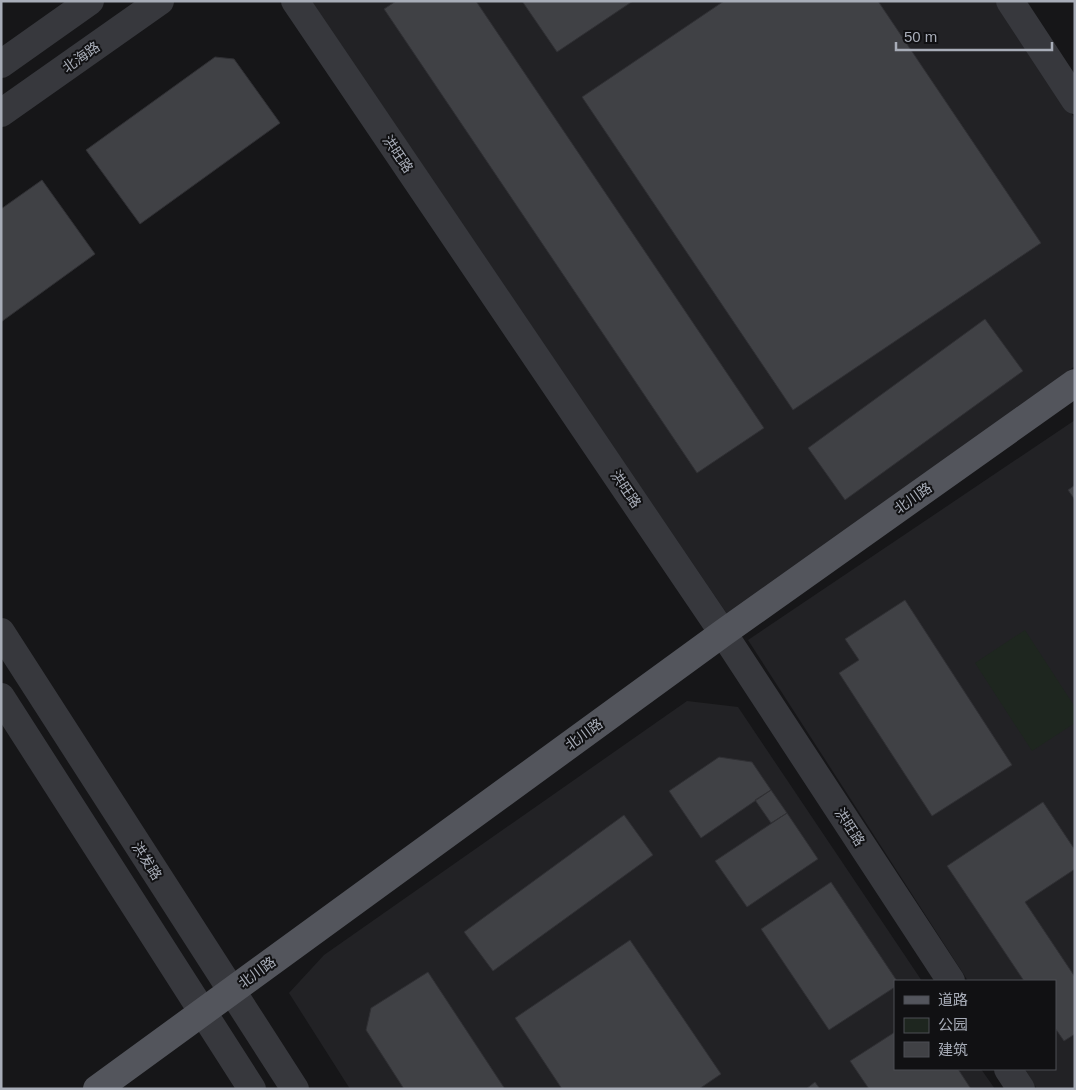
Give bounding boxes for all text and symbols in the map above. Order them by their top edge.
scale bar [896,20,1052,52]
text: 50 m [904,28,937,45]
street label: 北海路 [59,38,103,76]
street label: 洪旺路 [380,132,416,176]
street label: 洪旺路 [608,467,644,511]
street label: 北川路 [891,479,935,517]
street label: 北川路 [562,715,606,753]
street label: 洪旺路 [832,805,868,849]
street label: 洪发路 [129,839,165,883]
street label: 北川路 [235,953,279,991]
legend [894,980,1056,1070]
text: 道路 [938,991,968,1008]
text: 公园 [938,1016,968,1033]
text: 建筑 [938,1041,968,1058]

